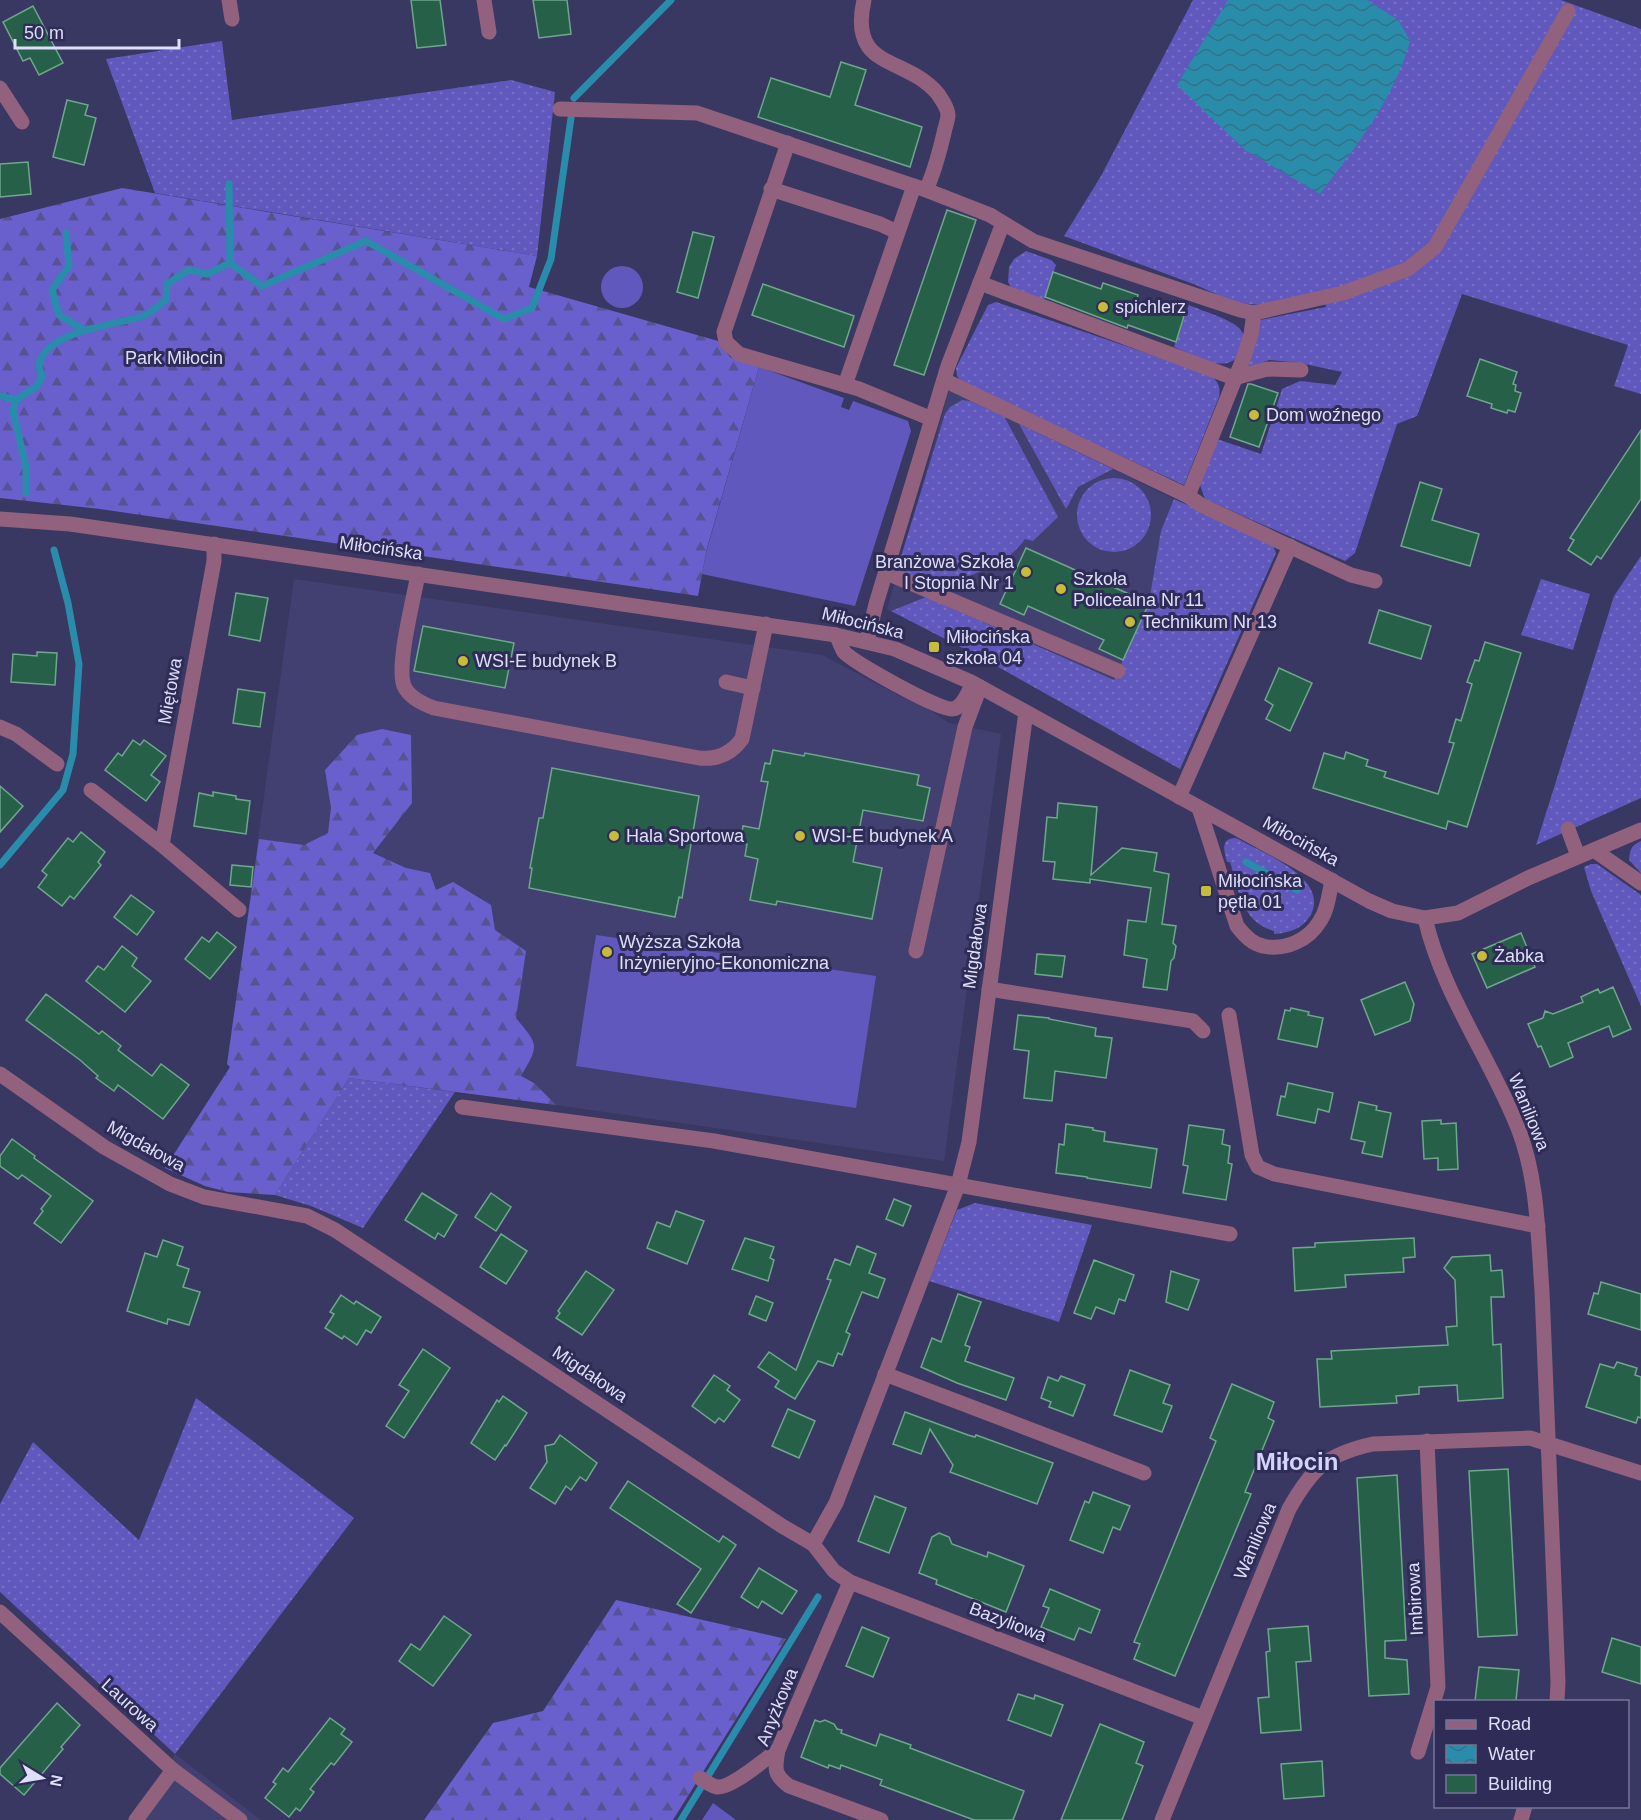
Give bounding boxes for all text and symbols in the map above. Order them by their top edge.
scale bar [15,12,178,50]
text: 50 m [24,23,64,43]
place label: spichlerz [1115,297,1186,317]
marker: spichlerz [1096,300,1110,314]
park label: Park Miłocin [125,348,223,368]
place label: Dom woźnego [1266,405,1381,425]
marker: Dom woźnego [1247,408,1261,422]
street label: Miłocińska [338,532,425,564]
place label: Branżowa Szkoła I Stopnia Nr 1 [875,552,1015,593]
marker: Branżowa Szkoła I Stopnia Nr 1 [1019,565,1033,579]
place label: Szkoła Policealna Nr 11 [1073,569,1204,610]
marker: Szkoła Policealna Nr 11 [1054,582,1068,596]
street label: Miłocińska [820,603,907,643]
place label: Technikum Nr 13 [1142,612,1277,632]
marker: Technikum Nr 13 [1123,615,1137,629]
place label: Miłocińska szkoła 04 [946,627,1031,668]
marker: Miłocińska szkoła 04 [927,640,941,654]
place label: WSI-E budynek B [475,651,617,671]
marker: WSI-E budynek B [456,654,470,668]
street label: Miętowa [154,655,186,726]
street label: Miłocińska [1259,812,1343,871]
place label: Hala Sportowa [626,826,745,846]
place label: WSI-E budynek A [812,826,953,846]
marker: Hala Sportowa [607,829,621,843]
marker: WSI-E budynek A [793,829,807,843]
place label: Miłocińska pętla 01 [1218,871,1303,912]
marker: Miłocińska pętla 01 [1199,884,1213,898]
street label: Migdałowa [959,901,991,990]
place label: Wyższa Szkoła Inżynieryjno-Ekonomiczna [619,932,830,973]
marker: Wyższa Szkoła Inżynieryjno-Ekonomiczna [600,945,614,959]
place label: Żabka [1494,946,1545,966]
marker: Żabka [1475,949,1489,963]
street label: Waniliowa [1504,1071,1554,1154]
street label: Migdałowa [104,1116,189,1176]
street label: Migdałowa [549,1342,632,1407]
district label: Miłocin [1256,1448,1338,1475]
street label: Waniliowa [1230,1499,1280,1582]
street label: Imbirowa [1403,1561,1427,1636]
street label: Bazyliowa [967,1598,1050,1646]
street label: Anyżkowa [752,1664,802,1749]
street label: Laurowa [98,1674,163,1736]
legend [1434,1700,1629,1808]
text: Road [1488,1714,1531,1734]
text: Water [1488,1744,1535,1764]
north arrow [12,1748,72,1808]
text: N [47,1773,66,1788]
text: Building [1488,1774,1552,1794]

